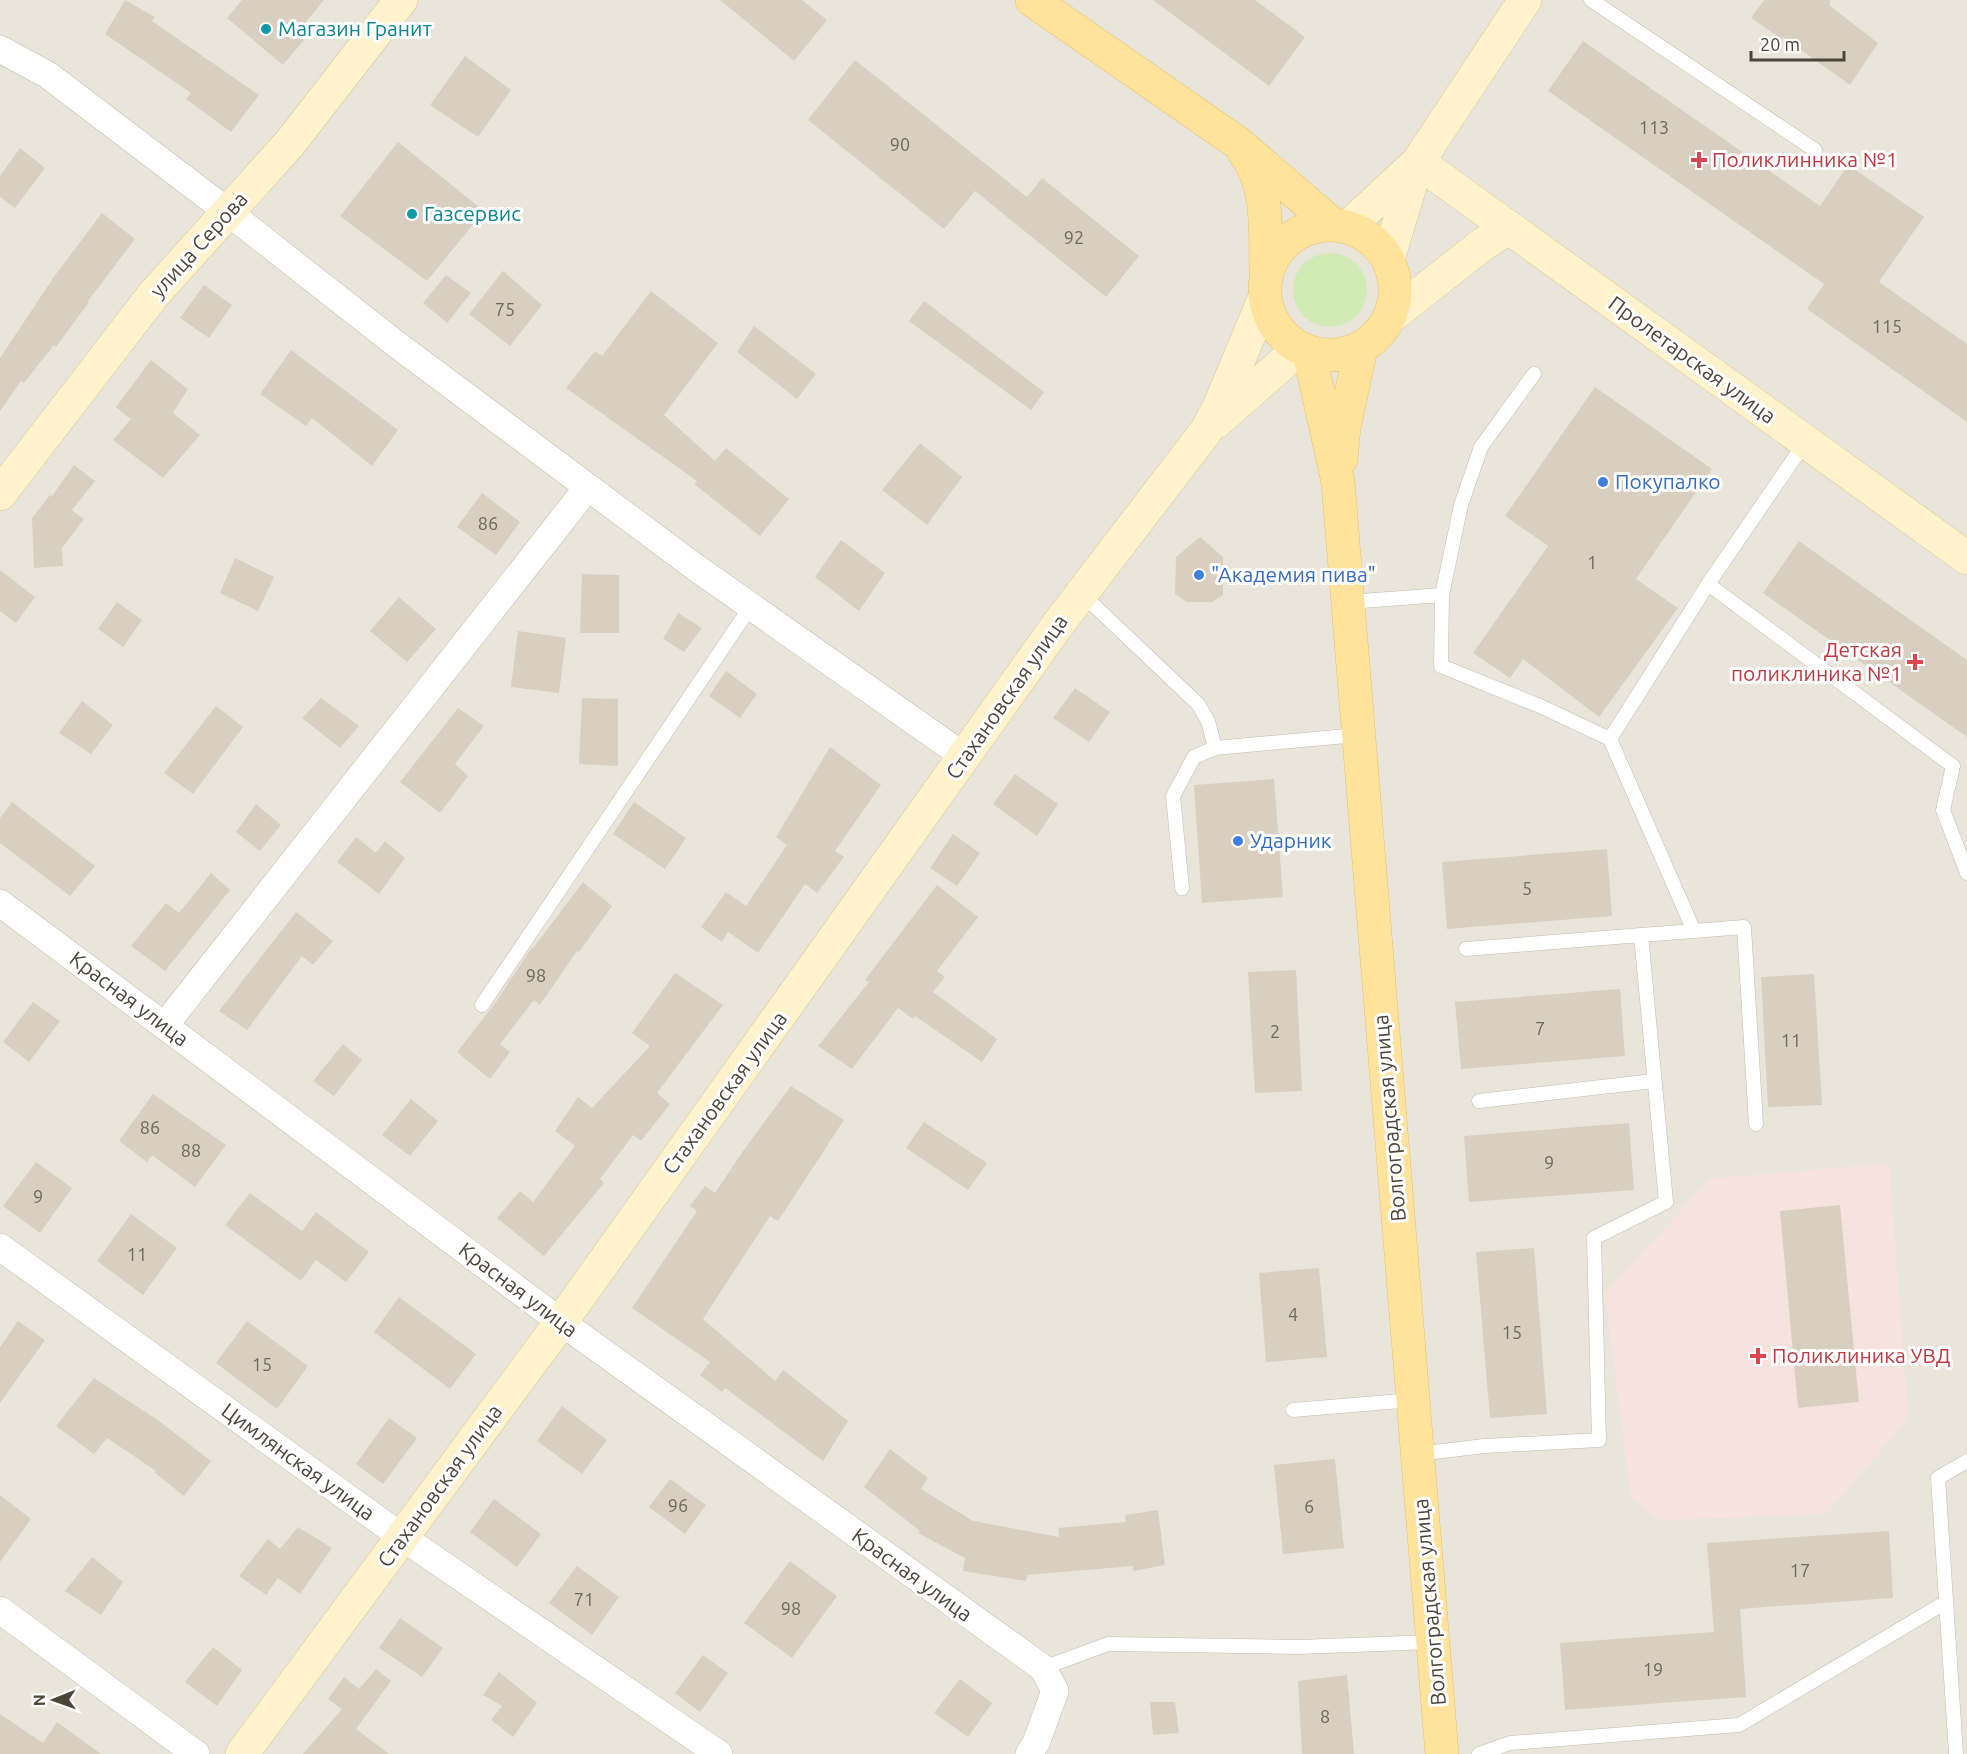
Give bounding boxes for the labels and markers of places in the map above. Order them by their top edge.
place label: Магазин Гранит [278,16,432,40]
marker: Магазин Гранит [259,22,273,36]
place label: Поликлинника №1 [1712,147,1898,171]
marker: Поликлинника №1 [1690,151,1708,169]
place label: Газсервис [424,201,521,225]
marker: Газсервис [405,207,419,221]
place label: Покупалко [1615,469,1721,493]
marker: Покупалко [1596,475,1610,489]
place label: "Академия пива" [1211,562,1376,586]
marker: "Академия пива" [1192,568,1206,582]
place label: Детская поликлиника №1 [1731,637,1902,685]
marker: Детская поликлиника №1 [1906,653,1924,671]
place label: Ударник [1250,828,1332,852]
marker: Ударник [1231,834,1245,848]
place label: Поликлиника УВД [1772,1343,1950,1367]
marker: Поликлиника УВД [1749,1347,1767,1365]

